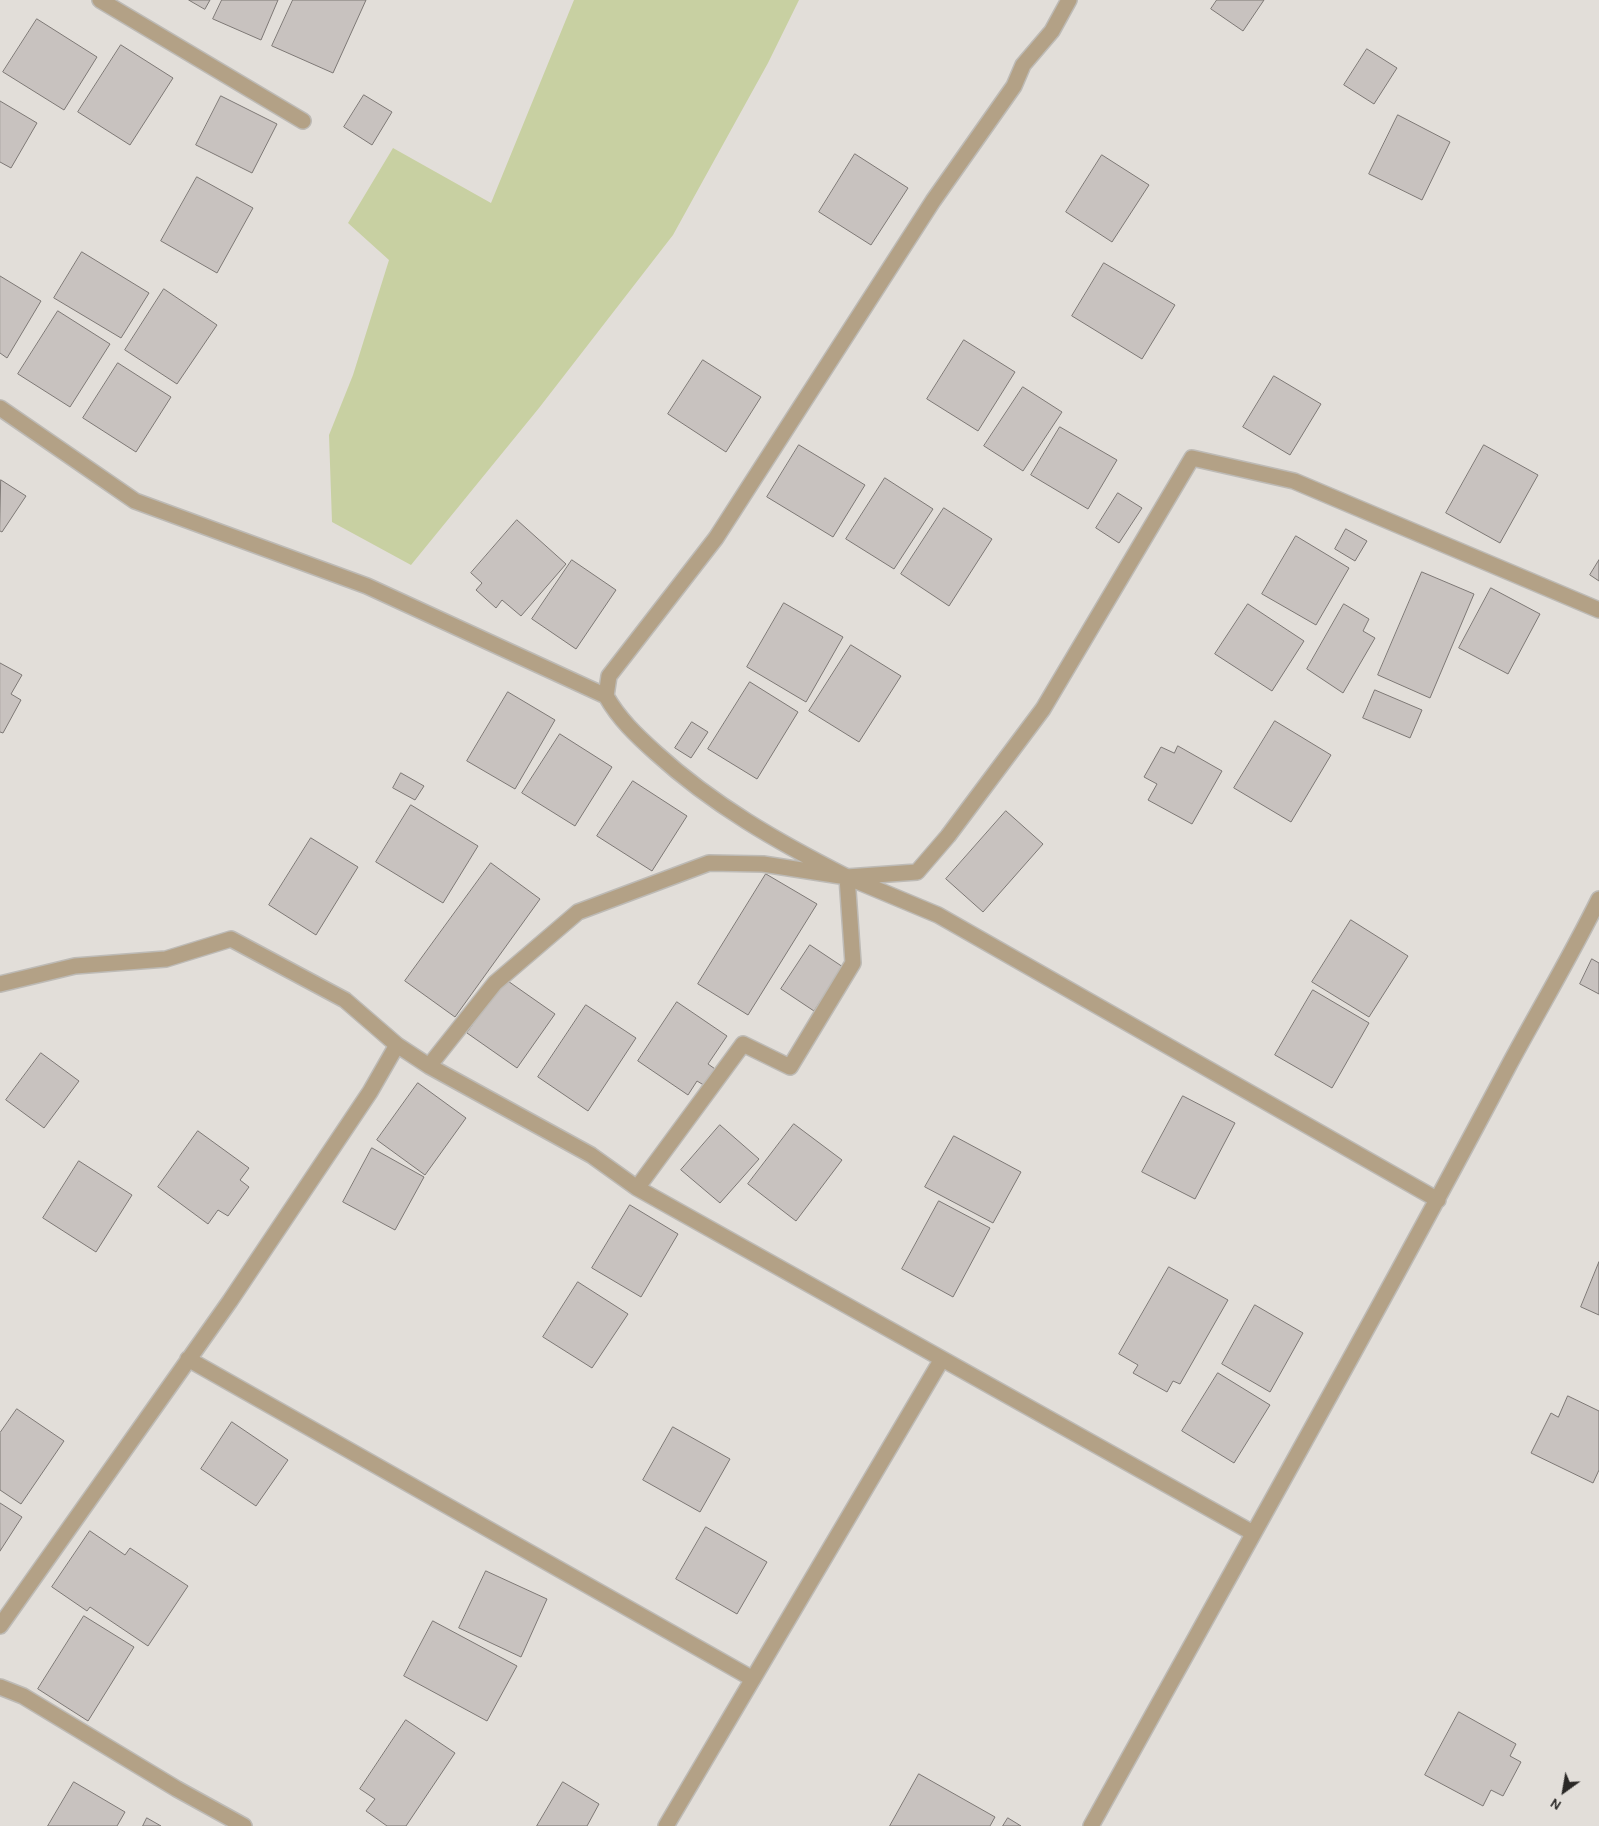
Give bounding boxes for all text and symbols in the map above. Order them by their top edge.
north arrow [1539,1766,1589,1816]
text: N [1547,1794,1565,1814]

